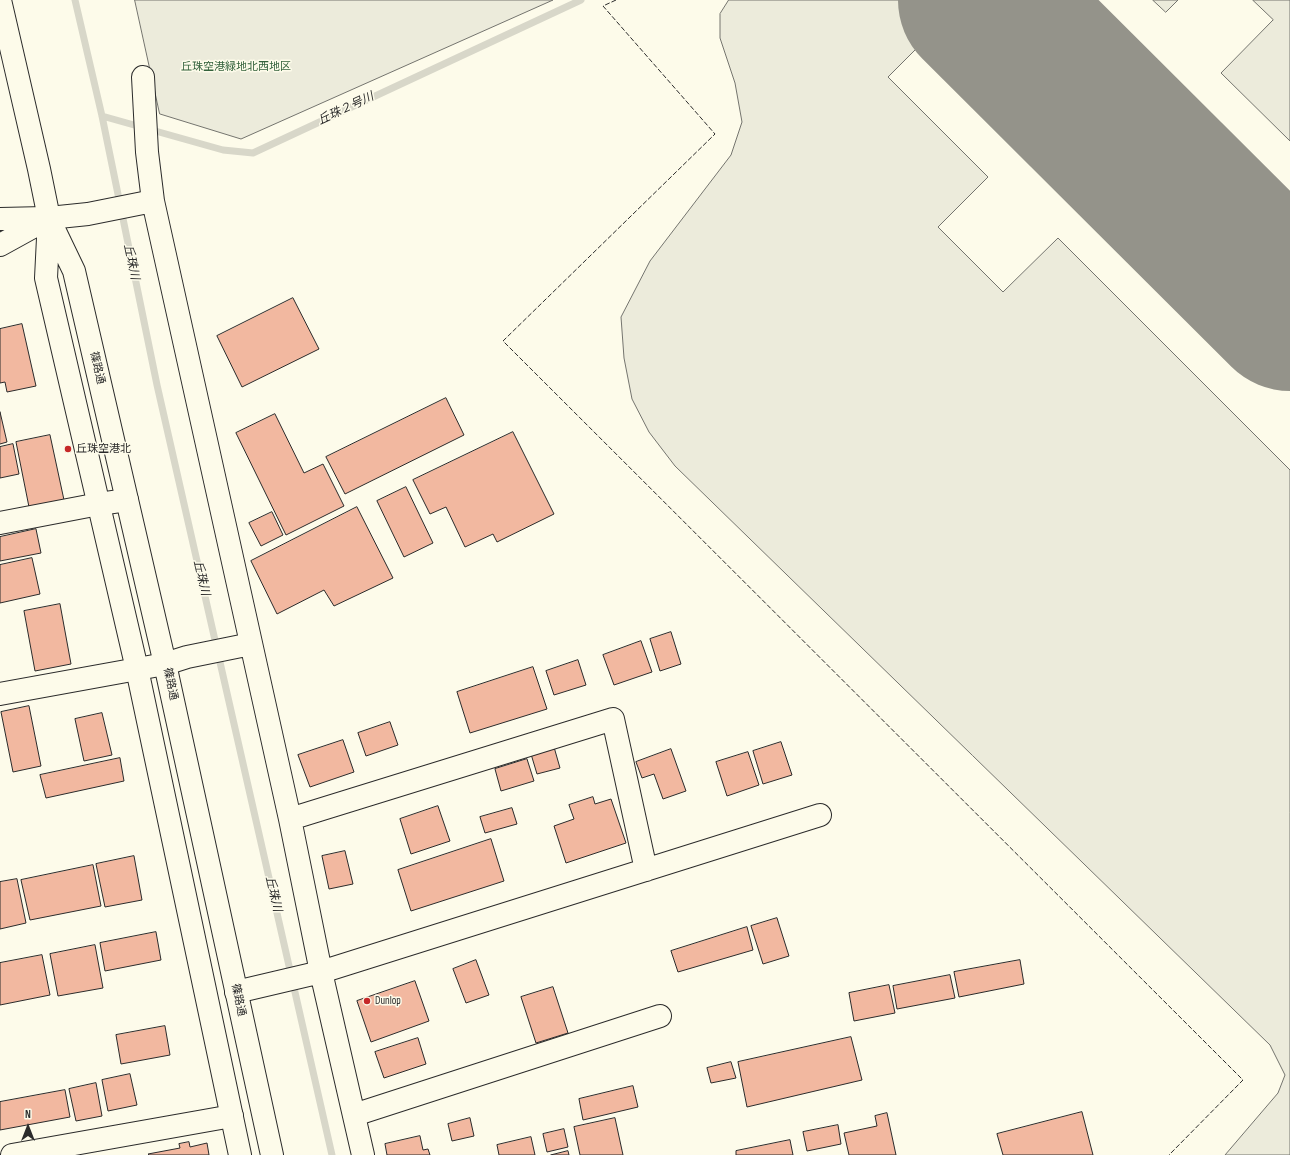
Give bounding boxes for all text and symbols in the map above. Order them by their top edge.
park label: 丘珠空港緑地北西地区 [181,60,291,74]
water label: 丘珠２号川 [316,90,376,128]
water label: 丘珠川 [120,243,142,281]
street label: 篠路通 [87,350,107,386]
place label: 丘珠空港北 [76,442,131,456]
marker: 丘珠空港北 [63,444,73,454]
water label: 丘珠川 [190,559,212,597]
street label: 篠路通 [160,666,180,702]
water label: 丘珠川 [262,875,284,913]
street label: 篠路通 [228,982,248,1018]
place label: Dunlop [375,994,401,1008]
marker: Dunlop [362,996,372,1006]
north arrow [8,1107,48,1147]
text: N [25,1108,31,1121]

